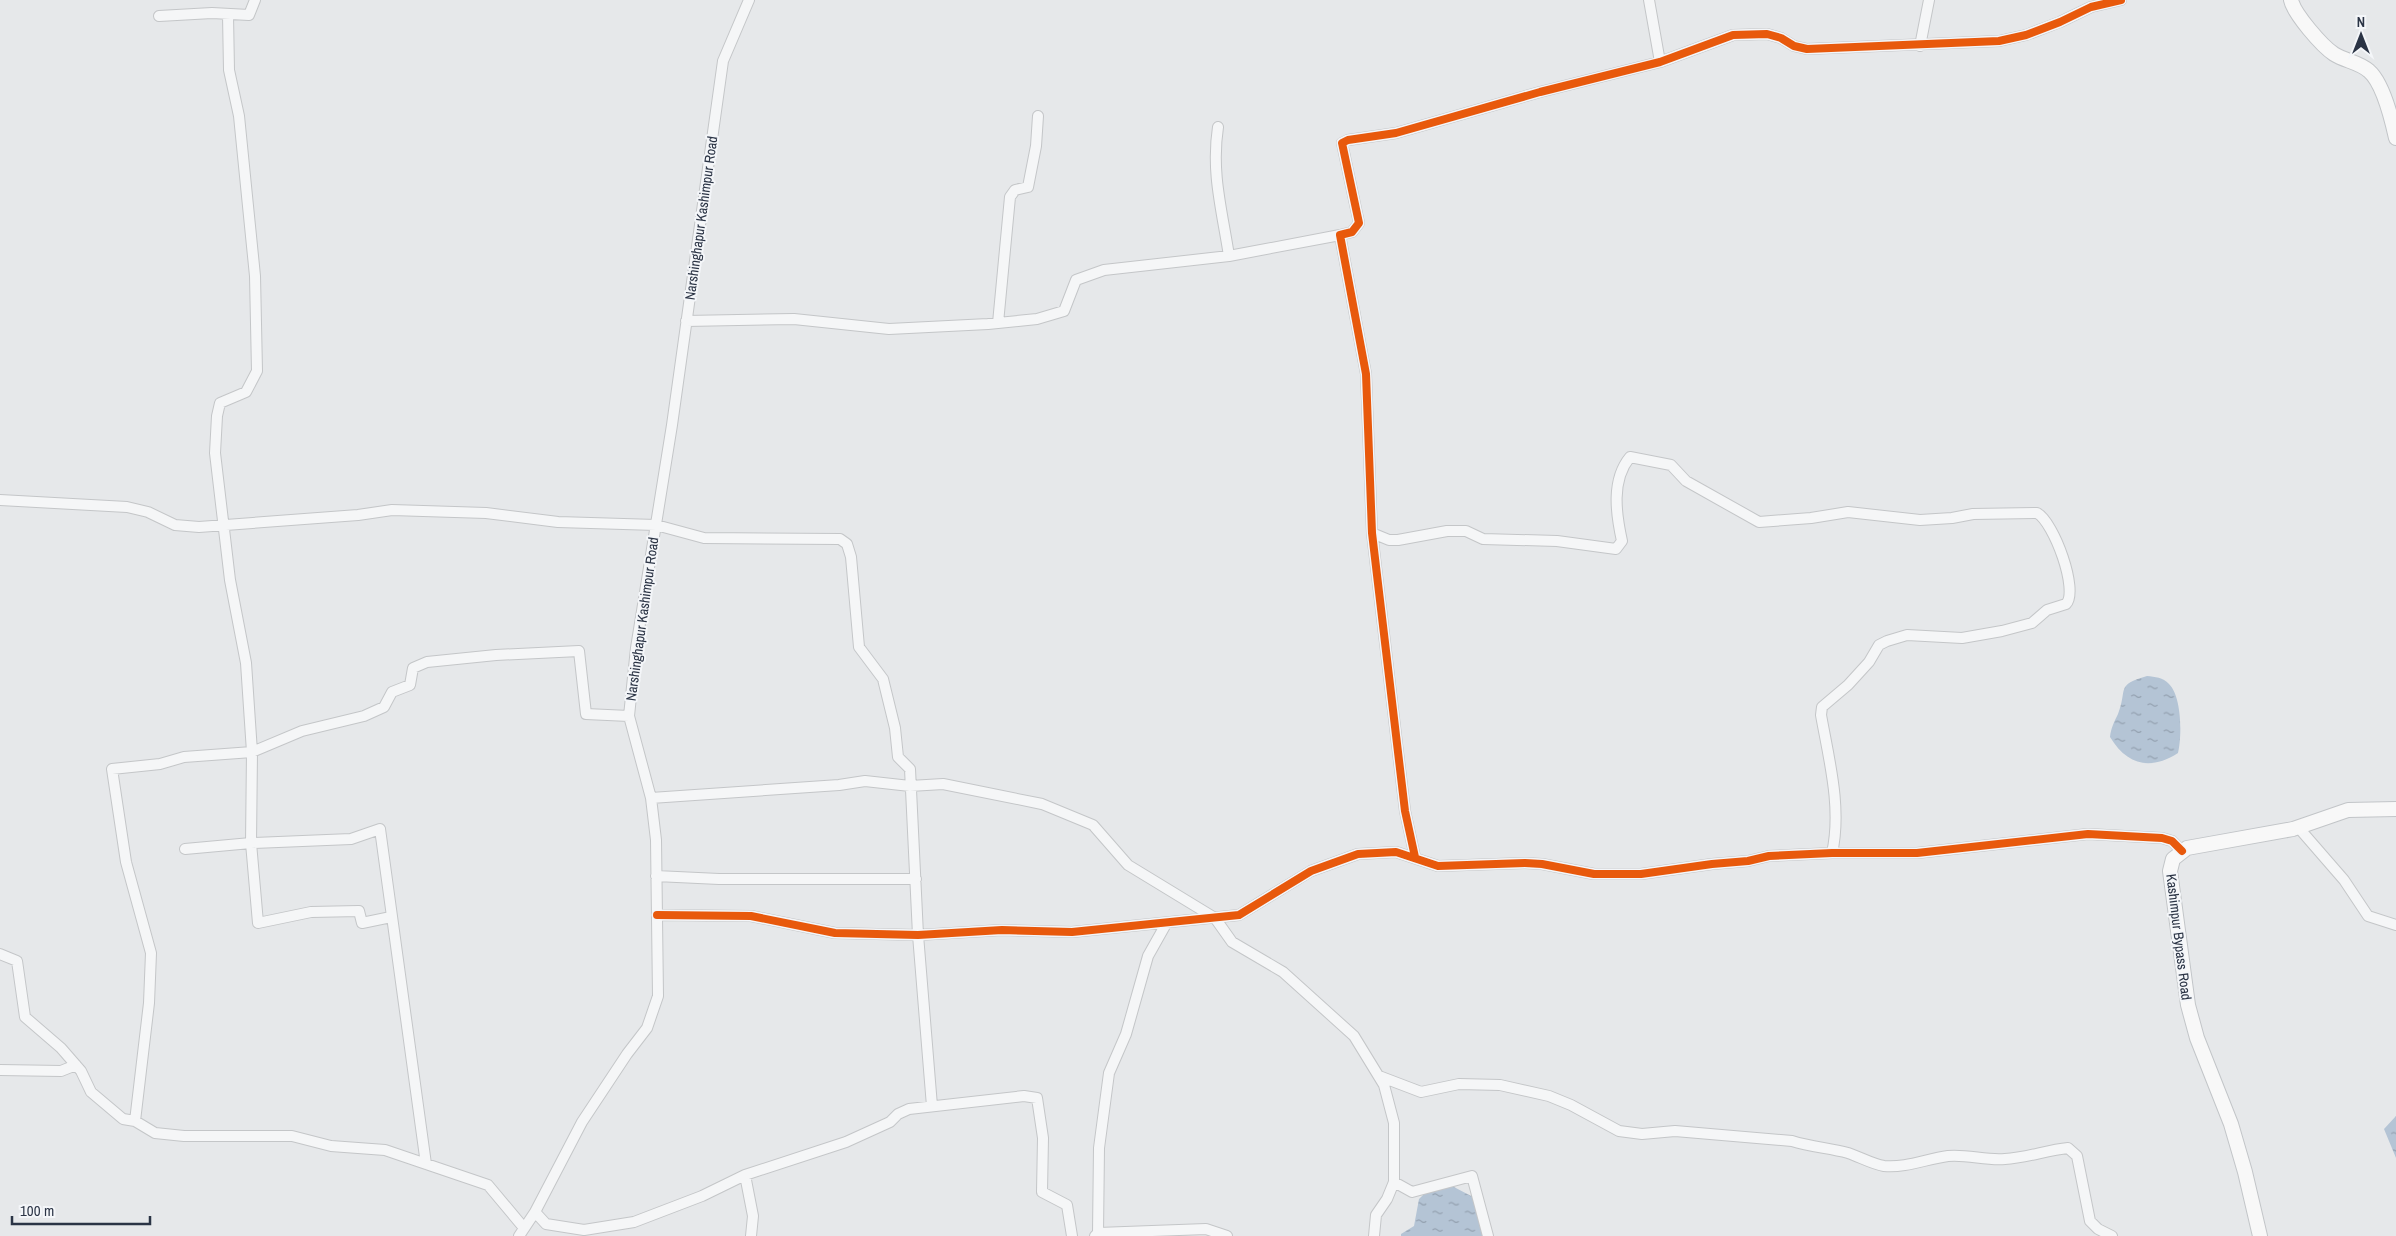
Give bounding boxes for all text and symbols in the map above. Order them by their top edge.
north arrow [2336,10,2386,60]
text: N [2357,13,2365,31]
street label: Narshinghapur Kashimpur Road [681,135,721,301]
street label: Narshinghapur Kashimpur Road [622,536,662,702]
street label: Kashimpur Bypass Road [2162,873,2196,1001]
scale bar [12,1194,150,1226]
text: 100 m [20,1200,54,1221]

